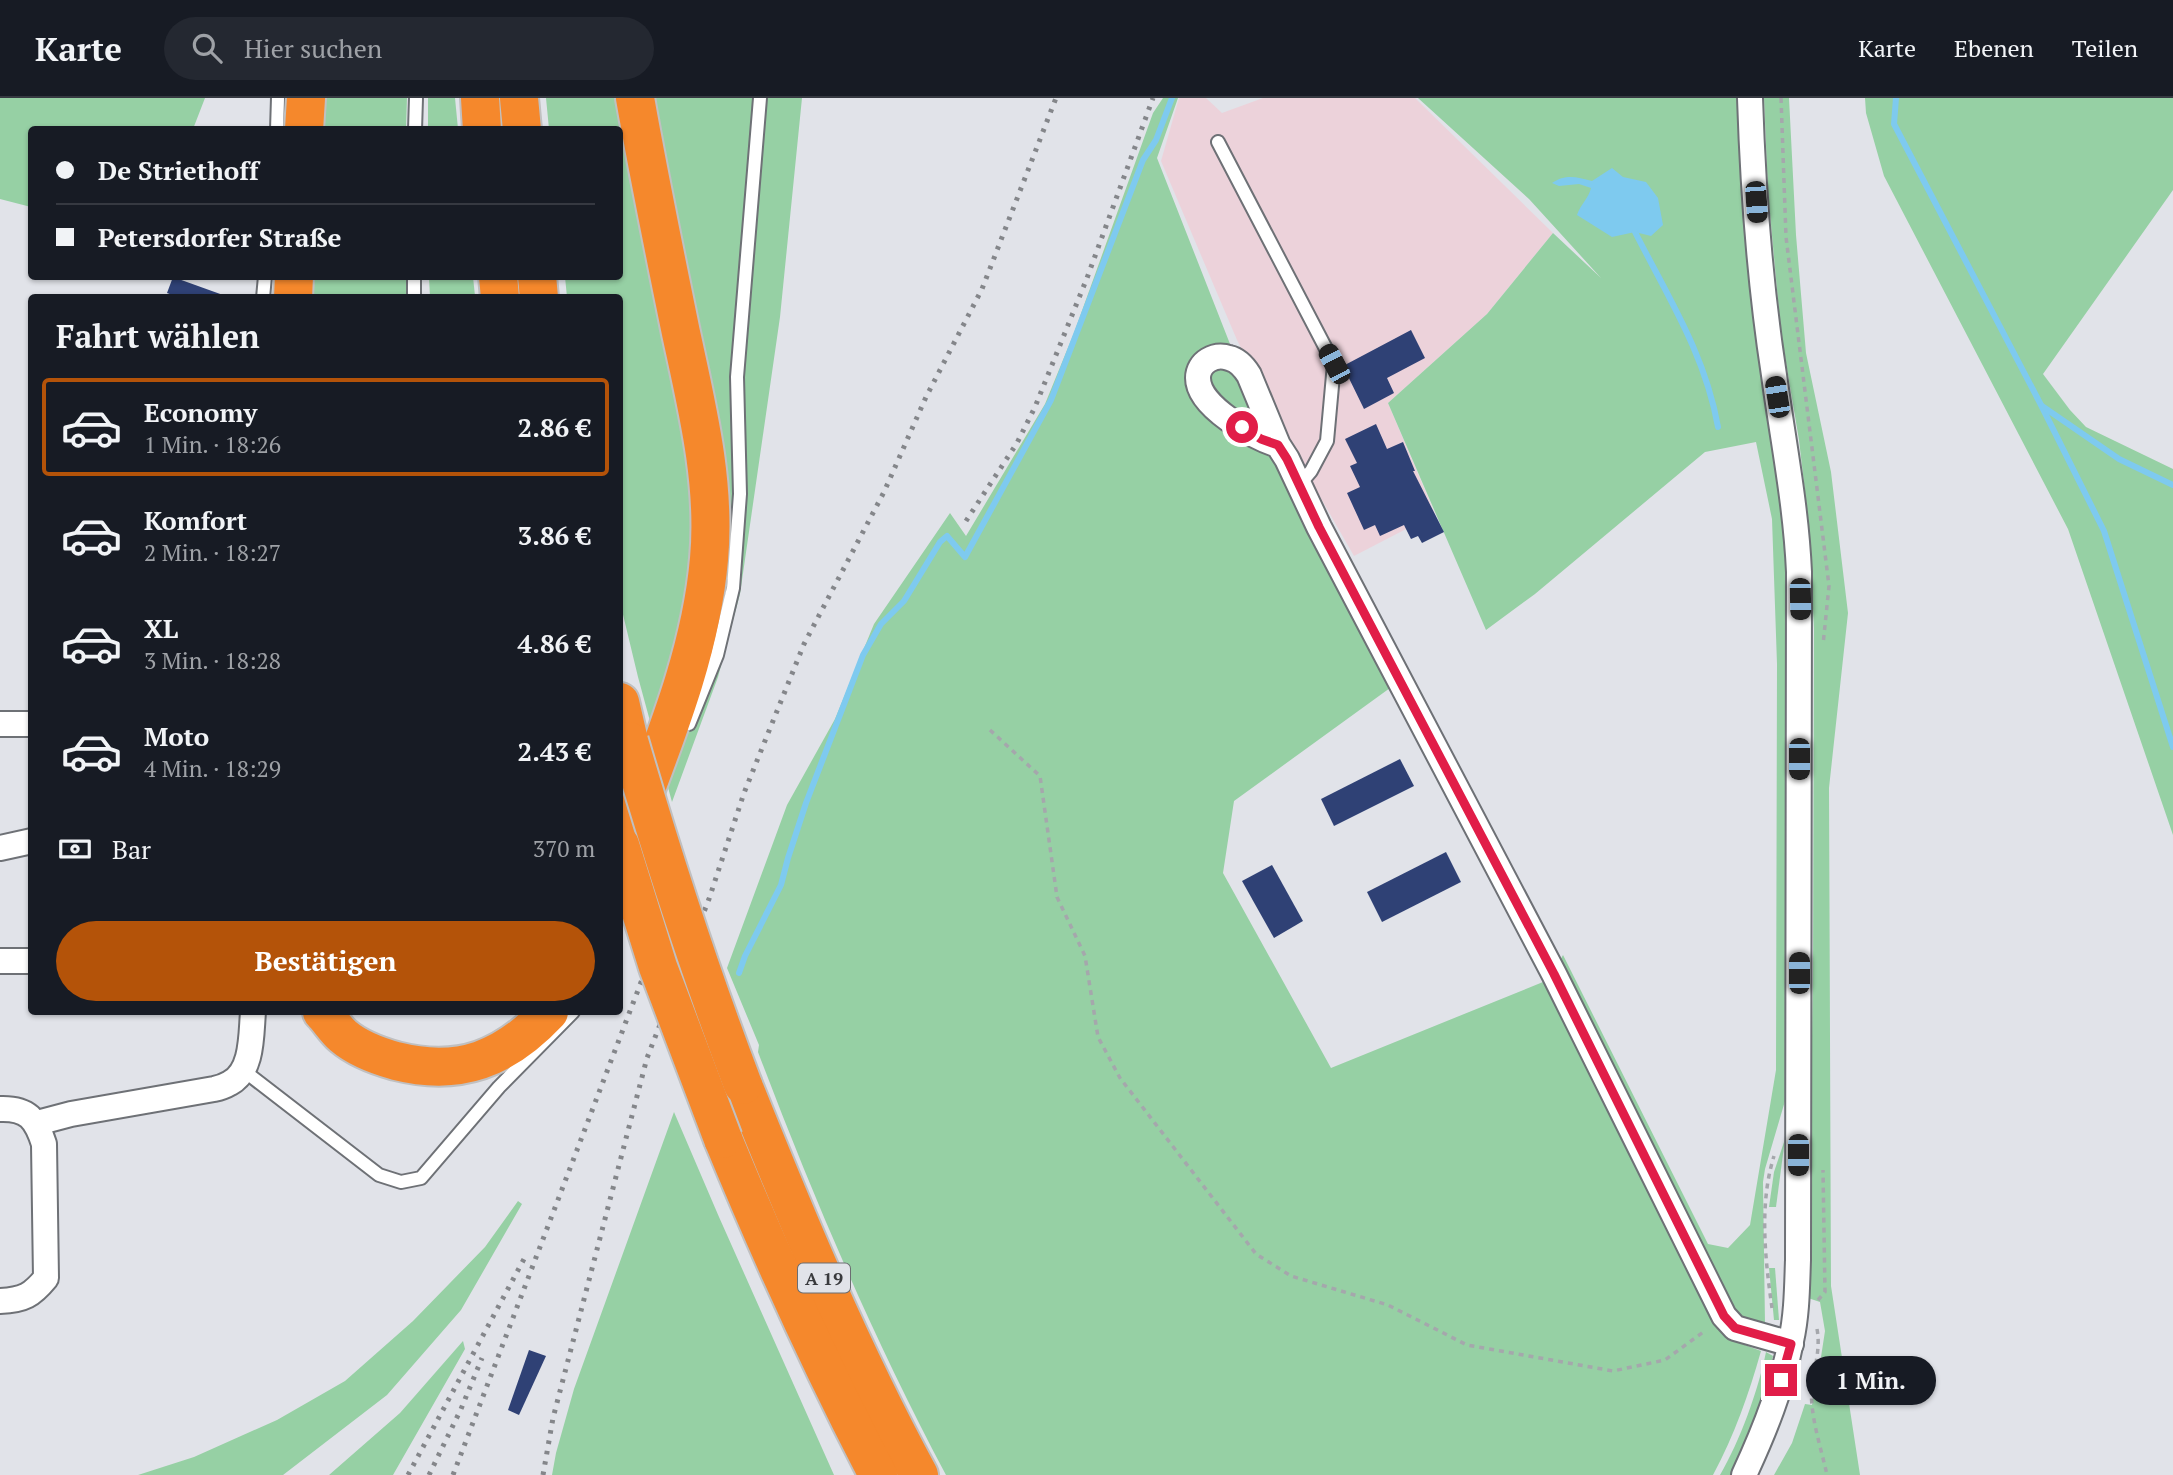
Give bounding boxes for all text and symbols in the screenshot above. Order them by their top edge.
search box [164,17,654,80]
text: Karte [35,27,122,70]
icon: search [188,29,226,67]
text: Hier suchen [244,31,382,65]
text: Karte [1858,32,1916,64]
text: Ebenen [1954,32,2034,64]
text: Teilen [2072,32,2138,64]
text: De Striethoff [98,153,259,187]
car [1745,180,1768,224]
text: Petersdorfer Straße [98,220,342,254]
text: Fahrt wählen [56,315,260,357]
car [1315,341,1354,387]
car [1764,375,1791,419]
text: Economy [144,395,257,429]
icon: car [60,396,123,459]
text: 2.86 € [518,410,591,444]
route start [1226,411,1258,443]
text: 1 Min. · 18:26 [144,429,281,460]
text: Komfort [144,503,247,537]
icon: car [60,504,123,567]
text: 3.86 € [518,518,591,552]
text: 2 Min. · 18:27 [144,537,281,568]
car [1790,578,1811,620]
text: XL [144,611,178,645]
icon: car [60,612,123,675]
text: 4.86 € [518,626,591,660]
text: 3 Min. · 18:28 [144,645,281,676]
text: Moto [144,719,209,753]
icon: car [60,720,123,783]
text: 2.43 € [518,734,591,768]
car [1789,738,1810,780]
text: 4 Min. · 18:29 [144,753,281,784]
icon: cash [56,830,94,868]
text: Bar [112,832,151,866]
text: 370 m [533,833,595,864]
button: Bestätigen [56,921,595,1001]
car [1789,952,1810,994]
car [1788,1134,1809,1176]
road number: A 19 [798,1264,850,1293]
callout: 1 Min. [1806,1356,1935,1404]
route end [1765,1364,1797,1396]
text: 1 Min. [1836,1365,1906,1396]

